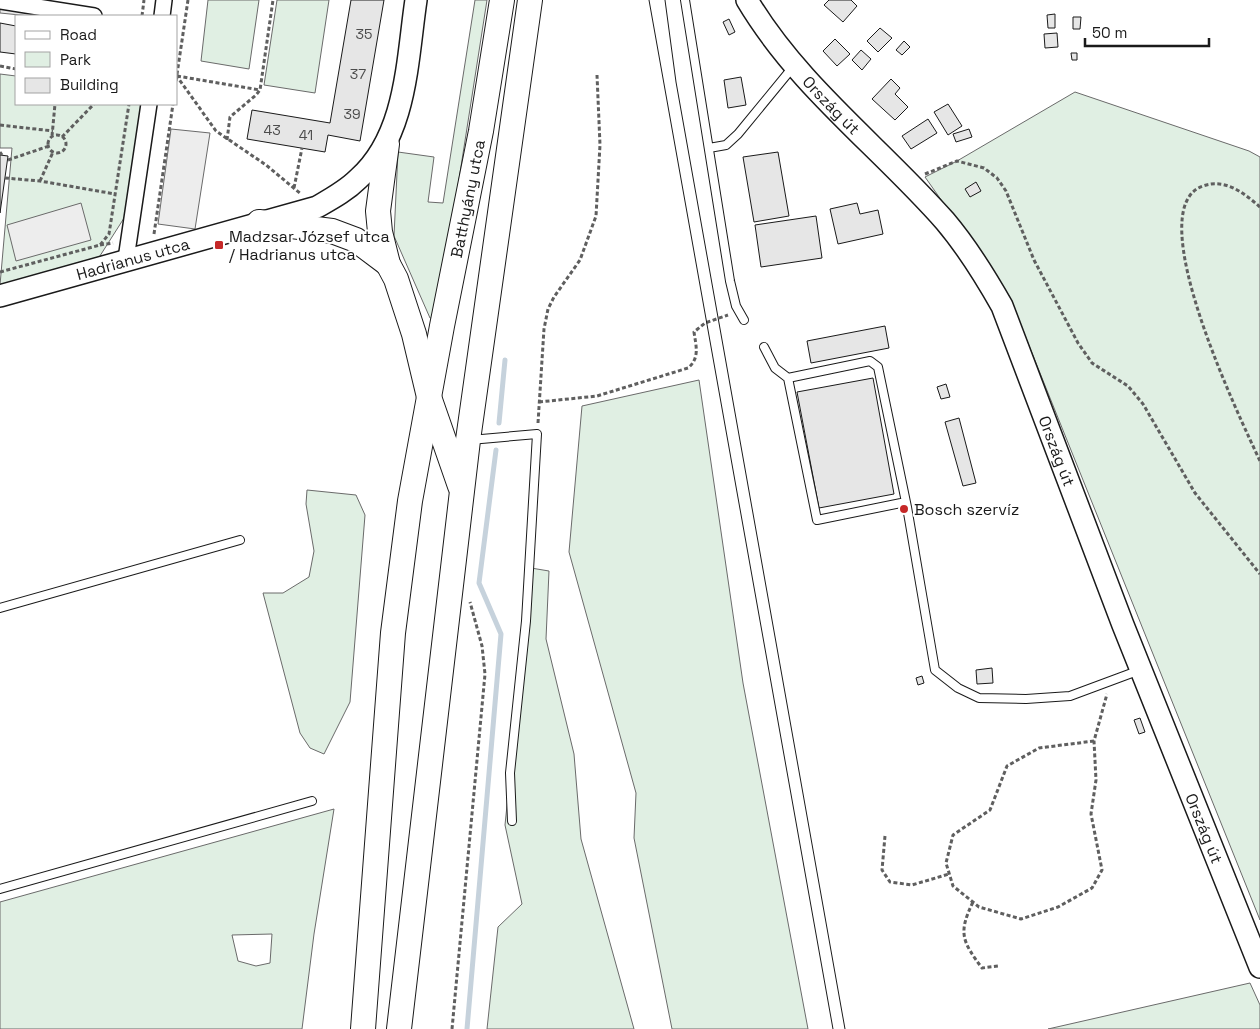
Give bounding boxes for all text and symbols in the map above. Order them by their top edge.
legend [15,15,178,105]
scale bar [1085,15,1209,47]
text: 50 m [1092,23,1127,42]
text: Road [60,25,97,44]
house number: 35 [356,25,372,43]
text: Park [60,50,91,69]
house number: 37 [350,65,366,83]
street label: Ország út [798,72,864,139]
text: Building [60,75,119,94]
house number: 39 [343,105,361,123]
house number: 43 [263,121,281,139]
house number: 41 [299,126,313,144]
street label: Batthyány utca [446,138,490,260]
place label: Madzsar József utca / Hadrianus utca [229,226,390,265]
street label: Hadrianus utca [74,233,192,285]
marker: Madzsar József utca / Hadrianus utca [213,239,225,251]
street label: Ország út [1034,413,1079,489]
place label: Bosch szervíz [914,499,1019,520]
marker: Bosch szervíz [898,503,910,515]
street label: Ország út [1180,790,1227,867]

